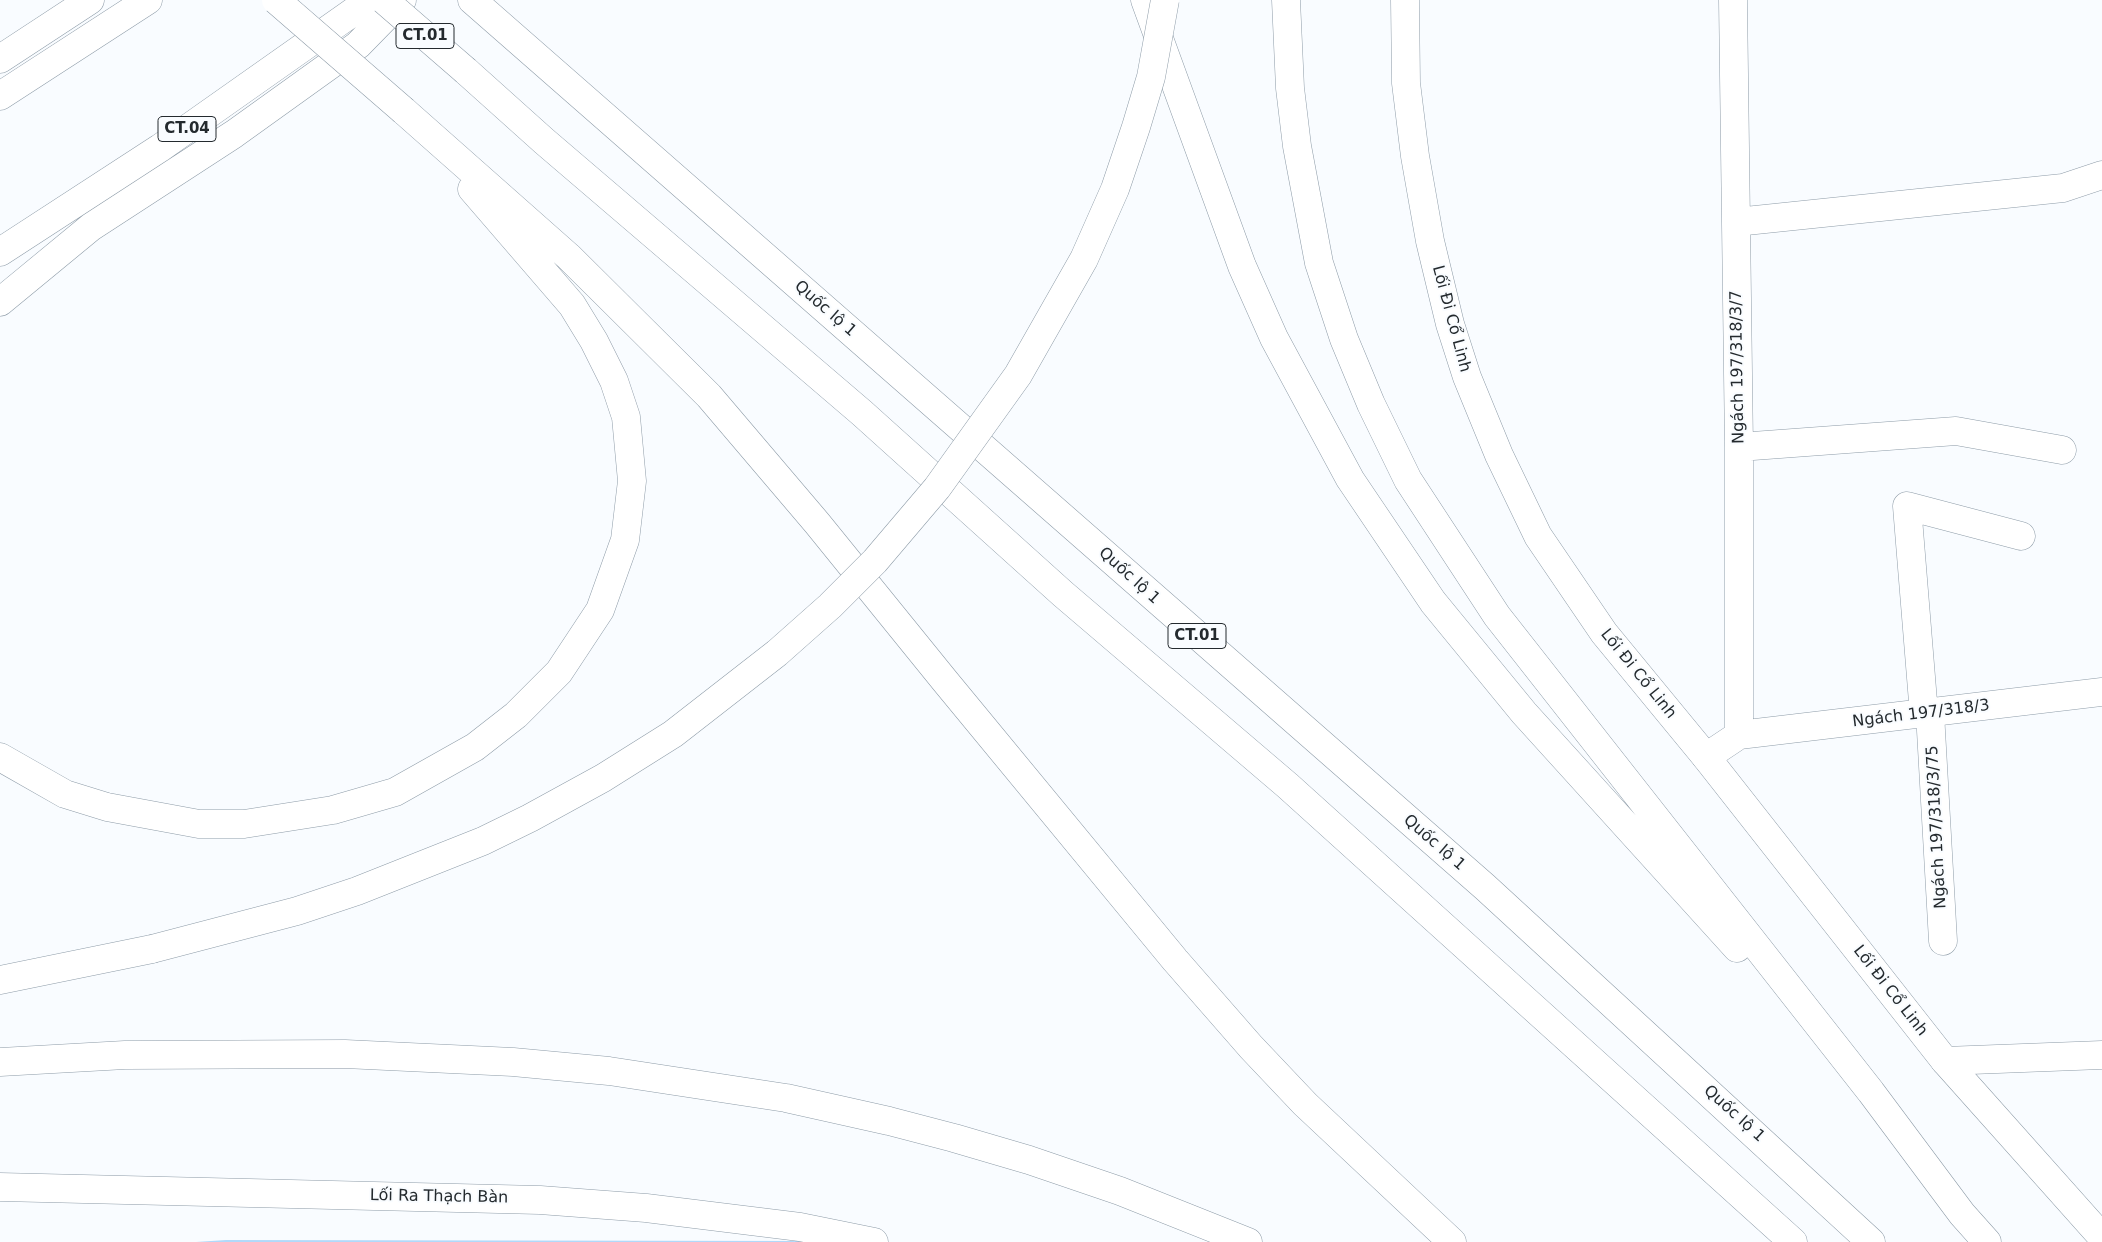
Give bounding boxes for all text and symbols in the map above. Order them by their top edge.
road number: CT.01 [396,24,454,48]
road number: CT.04 [158,116,216,142]
street label: Lối Đi Cổ Linh [1428,263,1474,375]
street label: Quốc lộ 1 [790,277,860,341]
street label: Ngách 197/318/3/7 [1727,290,1749,444]
street label: Quốc lộ 1 [1094,543,1164,609]
road number: CT.01 [1168,624,1226,648]
street label: Lối Đi Cổ Linh [1596,625,1680,723]
street label: Ngách 197/318/3 [1851,696,1991,732]
street label: Ngách 197/318/3/75 [1923,745,1951,909]
street label: Quốc lộ 1 [1399,811,1469,875]
street label: Lối Đi Cổ Linh [1849,942,1931,1040]
street label: Quốc lộ 1 [1699,1081,1769,1147]
street label: Lối Ra Thạch Bàn [370,1186,508,1208]

